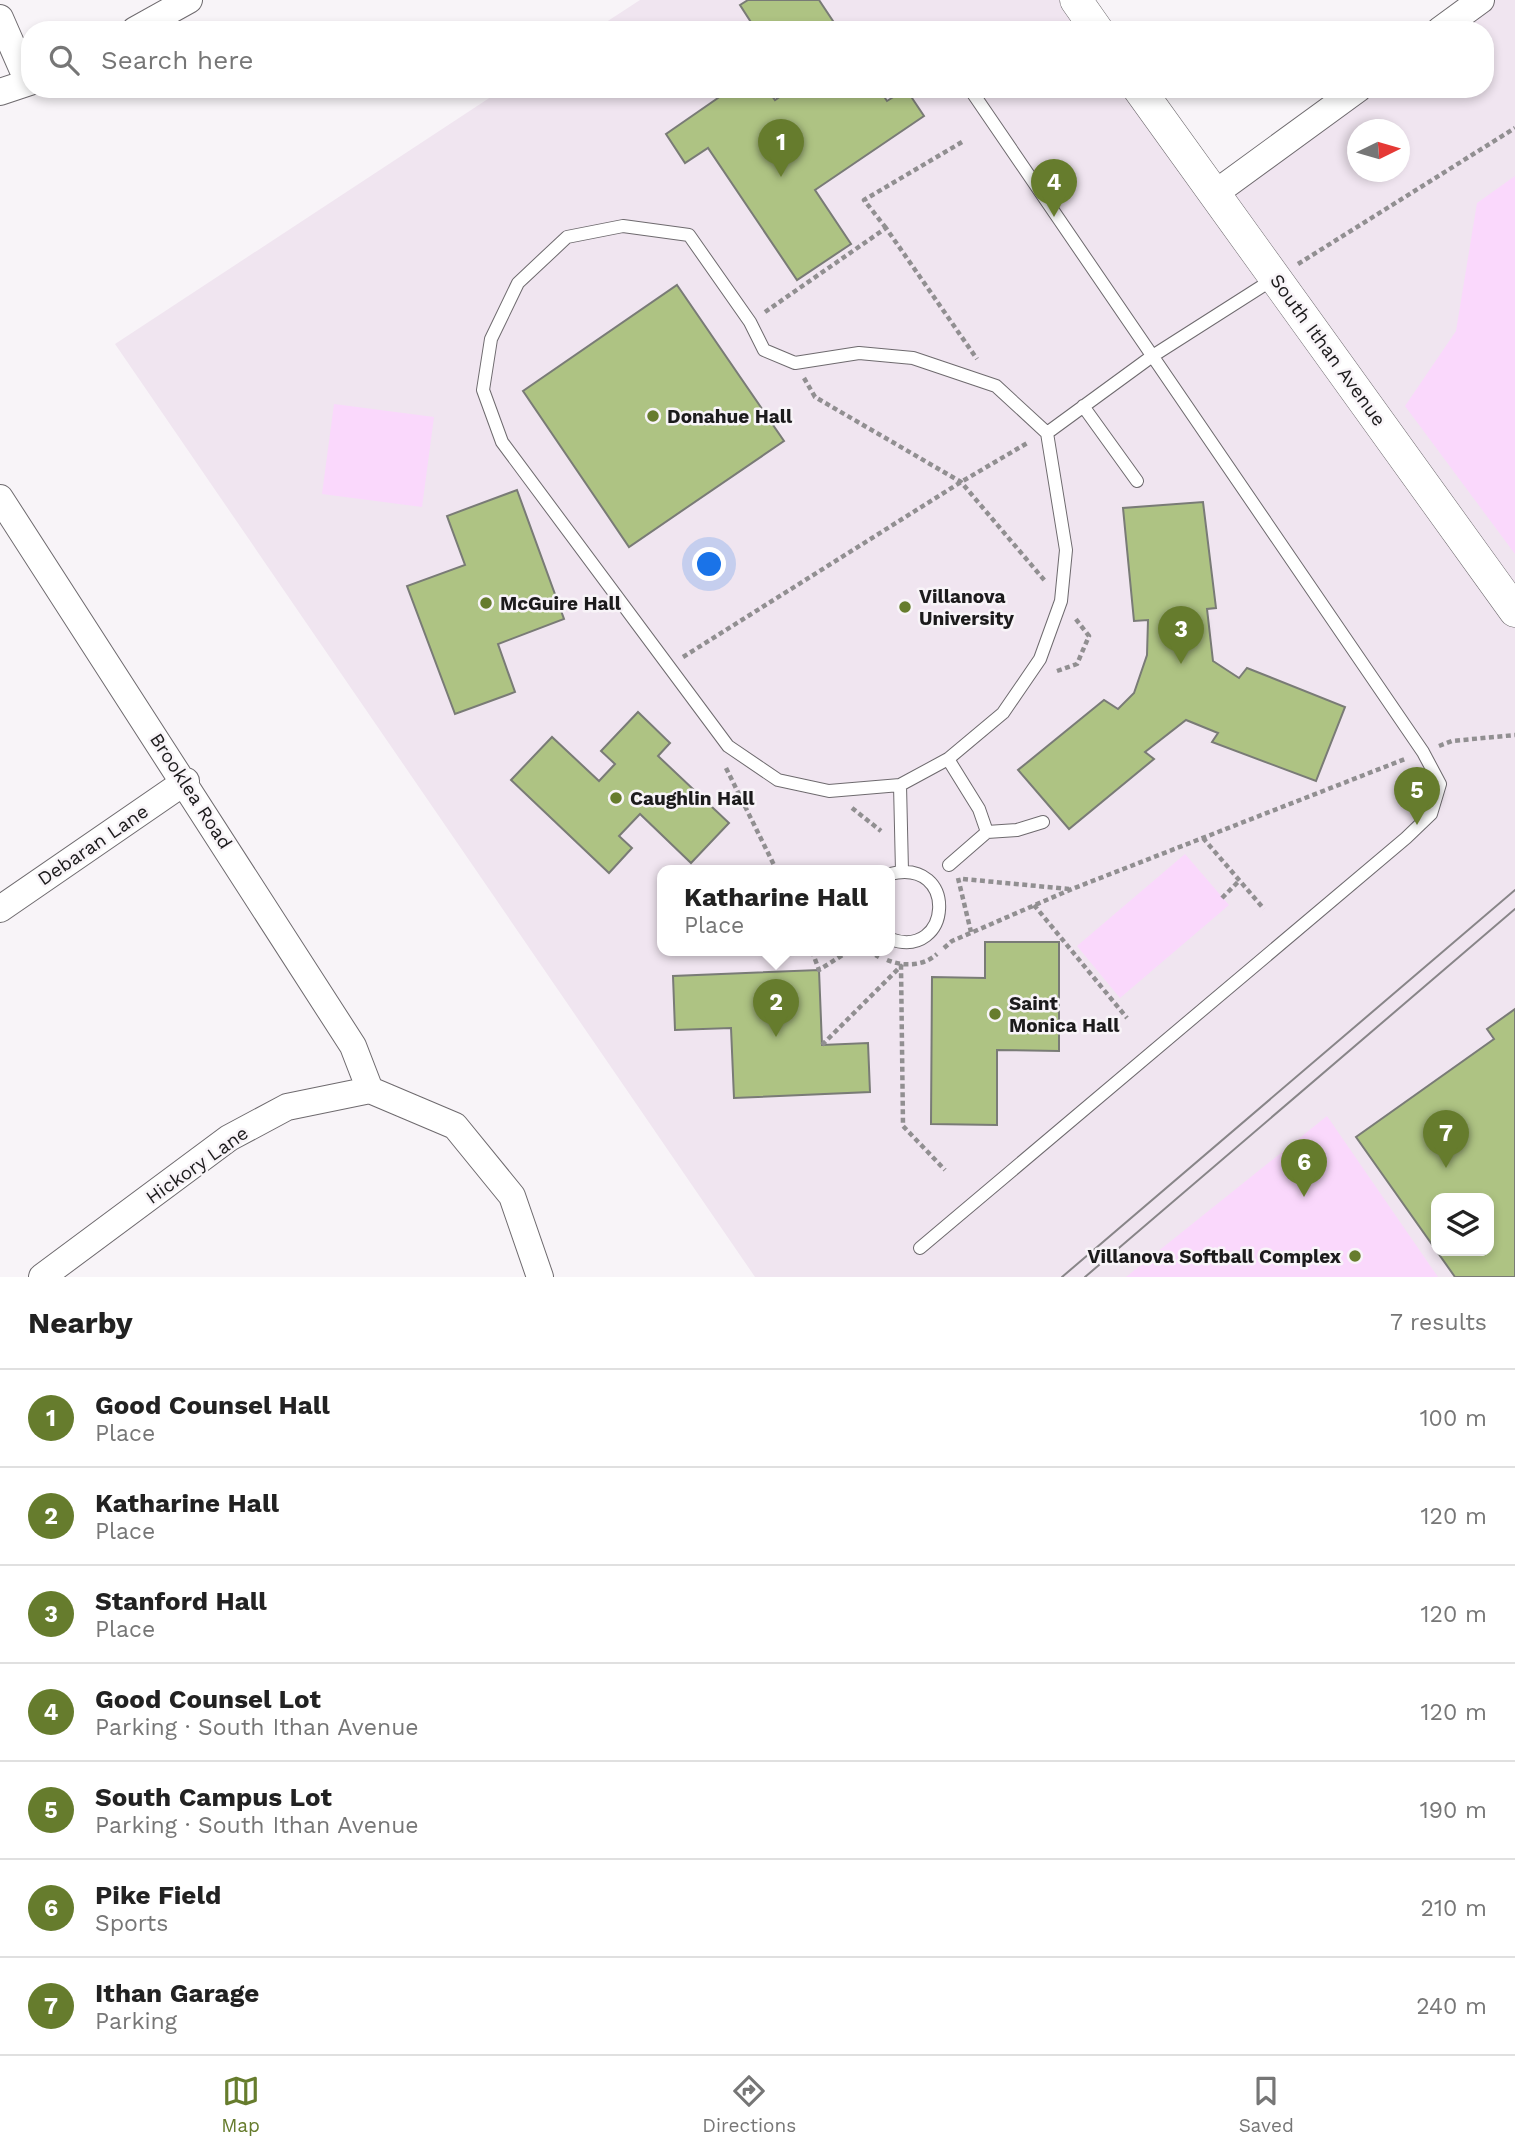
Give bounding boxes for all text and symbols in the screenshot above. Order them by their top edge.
search box [21,21,1494,98]
icon: search [45,41,83,79]
text: Search here [101,45,253,75]
pin: 1 [758,119,804,177]
north arrow [1347,119,1410,182]
pin: 4 [1031,159,1077,217]
street label: South Ithan Avenue [1265,269,1391,431]
place label: Donahue Hall [667,405,793,428]
marker: Donahue Hall [645,408,661,424]
your location [692,547,726,581]
place label: Villanova University [919,585,1014,630]
place label: McGuire Hall [500,592,622,615]
marker: McGuire Hall [478,595,494,611]
marker: Villanova University [897,599,913,615]
pin: 3 [1158,606,1204,664]
street label: Brooklea Road [145,729,237,853]
pin: 5 [1394,767,1440,825]
place label: Caughlin Hall [630,787,755,810]
marker: Caughlin Hall [608,790,624,806]
street label: Debaran Lane [33,799,153,891]
popup [657,865,895,956]
text: Katharine Hall [684,882,868,912]
text: Place [684,912,744,939]
pin: 2 [753,979,799,1037]
place label: Saint Monica Hall [1009,992,1120,1037]
marker: Saint Monica Hall [987,1006,1003,1022]
pin: 7 [1423,1110,1469,1168]
street label: Hickory Lane [141,1121,253,1209]
pin: 6 [1281,1139,1327,1197]
map controls [1431,1193,1494,1256]
button: layers [1431,1193,1494,1256]
place label: Villanova Softball Complex [1087,1245,1342,1268]
marker: Villanova Softball Complex [1347,1248,1363,1264]
text: Nearby [28,1305,133,1340]
text: 7 results [1390,1309,1487,1336]
text: Good Counsel Hall [95,1390,330,1420]
text: 1 [46,1405,56,1432]
text: 100 m [1420,1405,1487,1432]
text: Place [95,1420,155,1447]
text: Katharine Hall [95,1488,279,1518]
text: 2 [44,1503,58,1530]
text: 120 m [1421,1503,1487,1530]
text: Place [95,1518,155,1545]
text: Stanford Hall [95,1586,267,1616]
text: 3 [44,1601,58,1628]
text: 120 m [1421,1601,1487,1628]
text: Place [95,1616,155,1643]
text: Good Counsel Lot [95,1684,321,1714]
text: 4 [44,1699,58,1726]
text: 120 m [1421,1699,1487,1726]
text: Parking · South Ithan Avenue [95,1714,419,1741]
text: South Campus Lot [95,1782,332,1812]
text: 5 [44,1797,58,1824]
text: 190 m [1420,1797,1487,1824]
text: Parking · South Ithan Avenue [95,1812,419,1839]
text: Pike Field [95,1880,221,1910]
text: 6 [44,1895,58,1922]
text: 210 m [1421,1895,1487,1922]
text: Sports [95,1910,168,1937]
text: Ithan Garage [95,1978,259,2008]
text: 7 [44,1993,58,2020]
text: 240 m [1416,1993,1487,2020]
text: Parking [95,2008,177,2035]
tab: Map [221,2072,260,2137]
tab: Directions [702,2072,796,2137]
tab: Saved [1239,2072,1294,2137]

